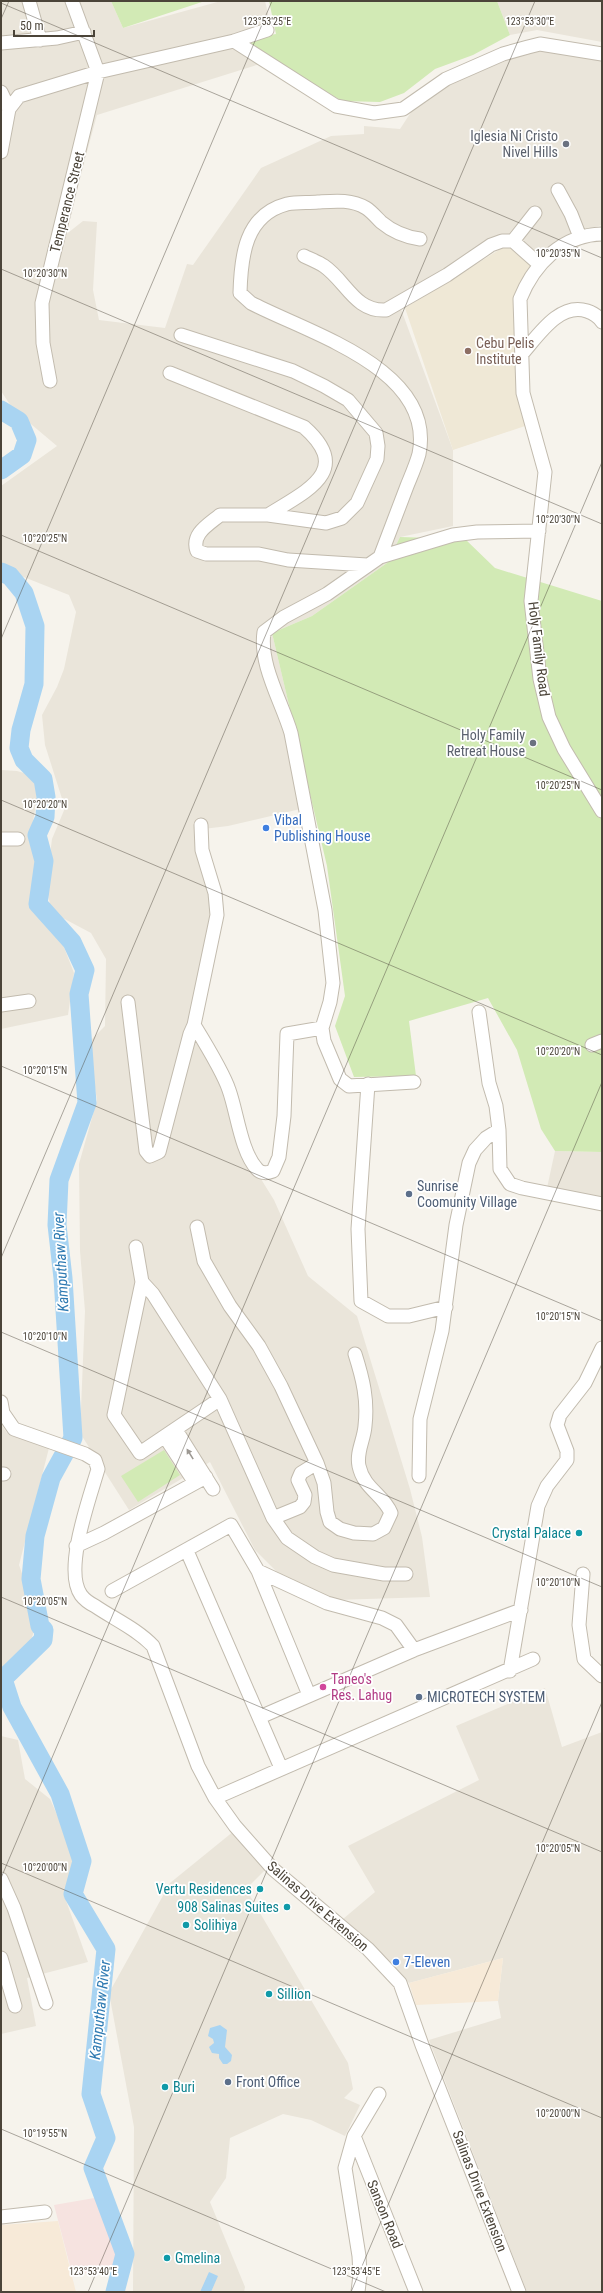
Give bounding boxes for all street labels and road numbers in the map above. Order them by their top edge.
street label: Temperance Street [47,150,87,254]
street label: Holy Family Road [525,601,553,697]
street label: Salinas Drive Extension [264,1858,372,1954]
street label: Salinas Drive Extension [449,2128,511,2254]
street label: Sanson Road [364,2178,406,2250]

